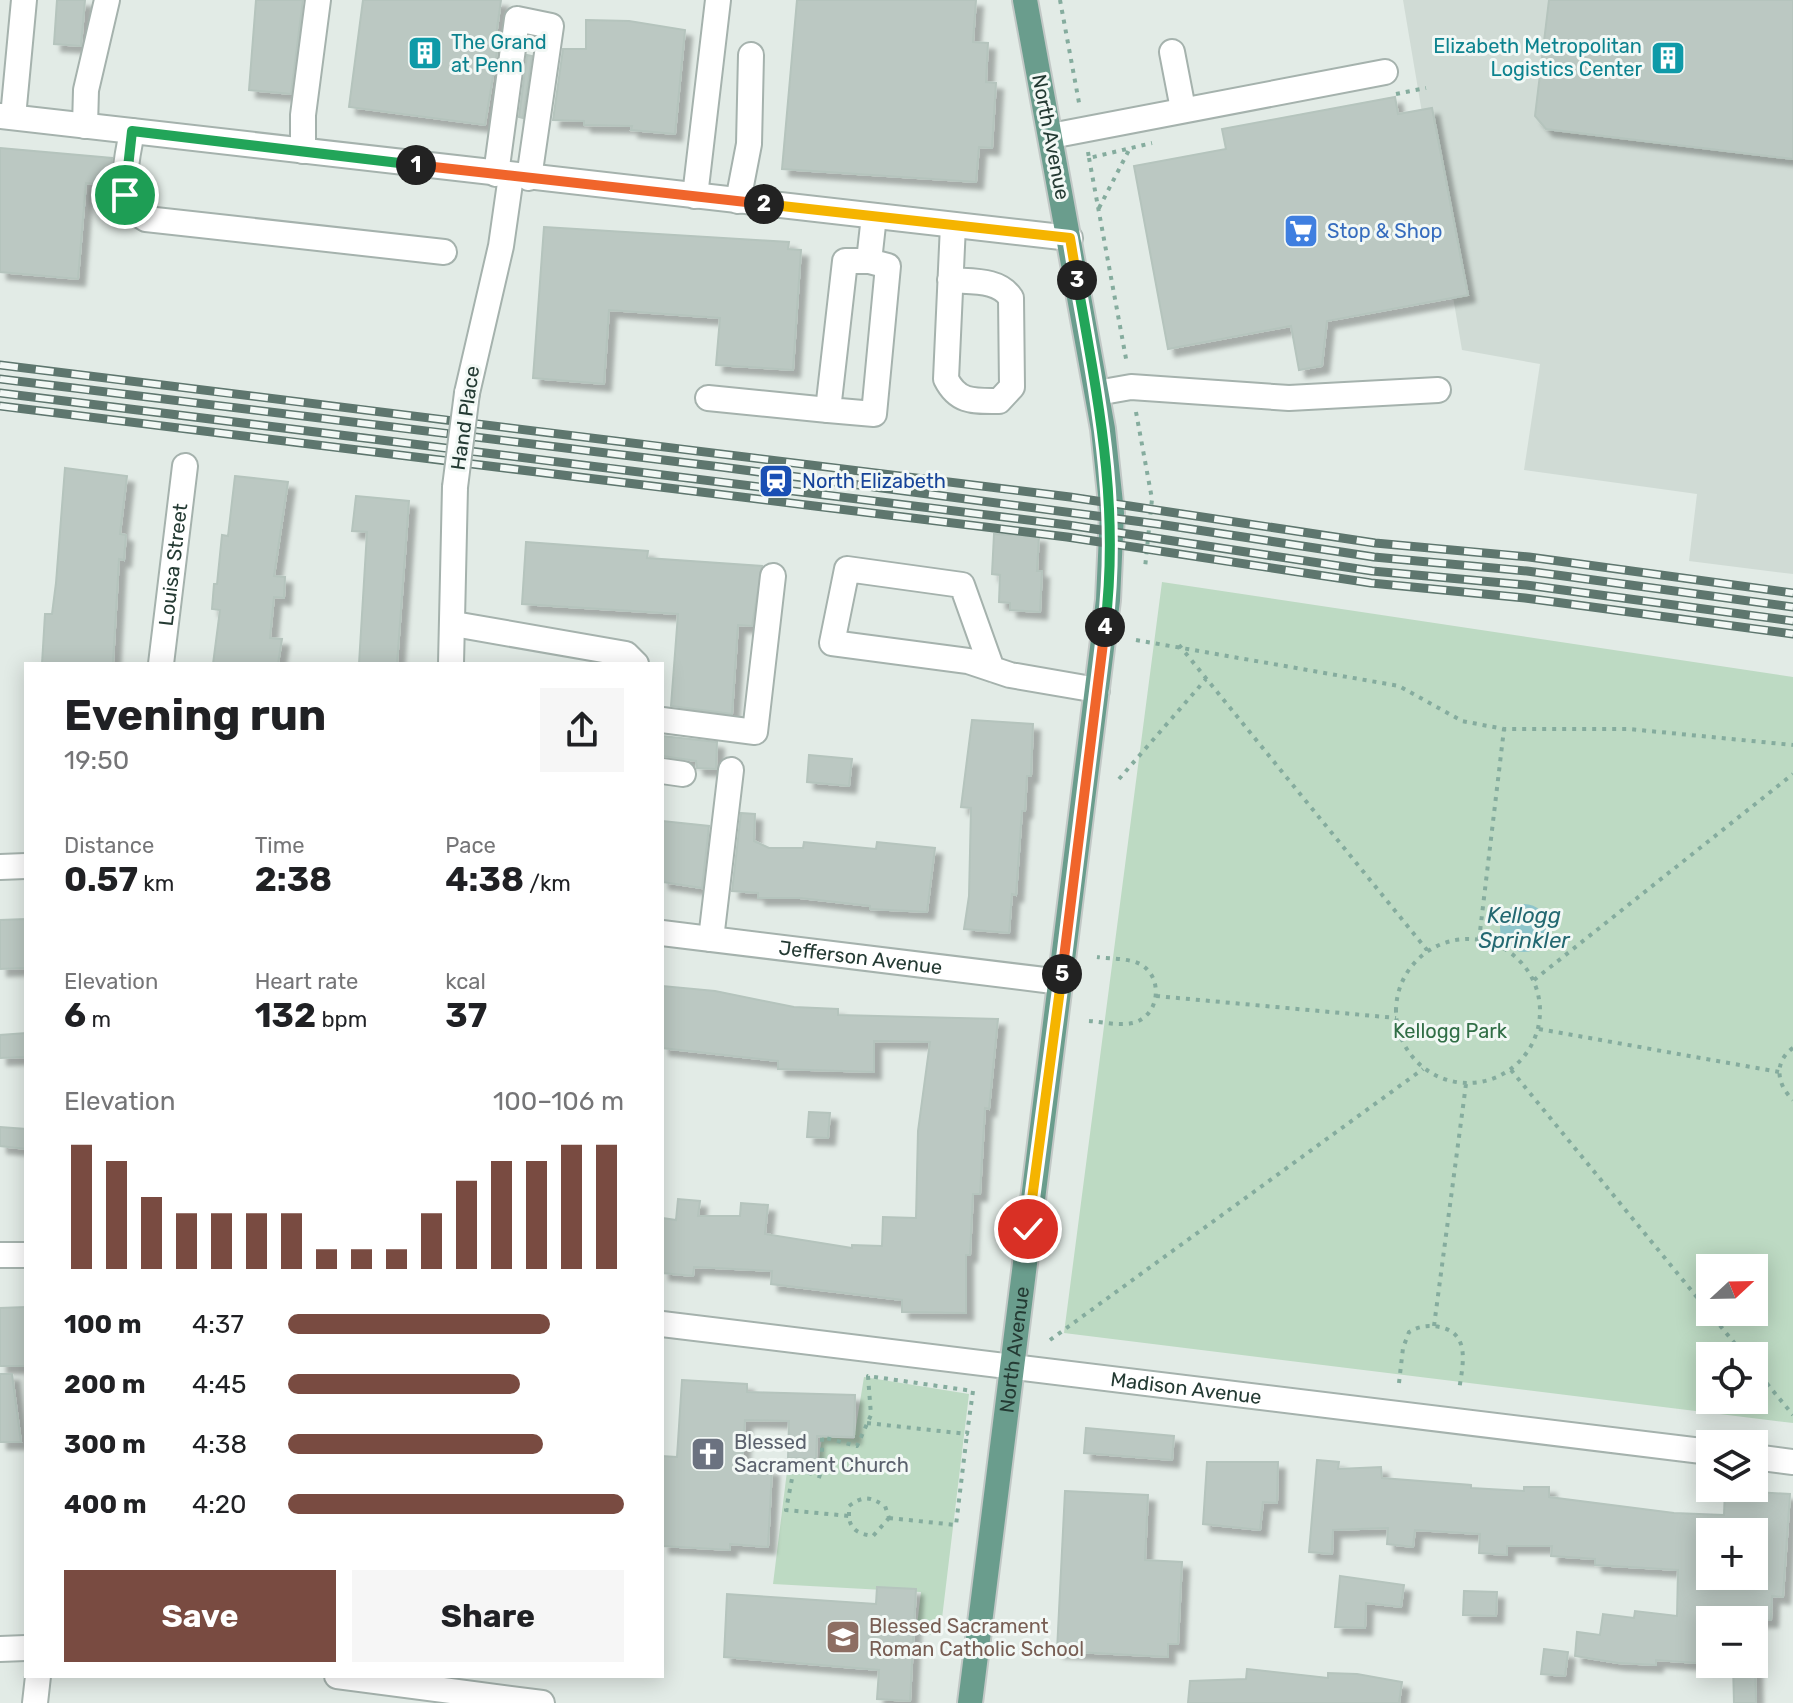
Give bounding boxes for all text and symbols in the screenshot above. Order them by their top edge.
place label: The Grand at Penn [451,30,547,77]
building icon: The Grand at Penn [406,34,444,72]
place label: Elizabeth Metropolitan Logistics Center [1433,34,1642,81]
building icon: Elizabeth Metropolitan Logistics Center [1649,39,1687,77]
street label: North Avenue [1027,72,1075,202]
pin: 1 [396,145,436,185]
text: 1 [411,151,421,178]
pin [91,161,159,229]
icon: arrive [103,173,147,217]
pin: 2 [744,184,784,224]
text: 2 [757,190,771,217]
supermarket icon: Stop & Shop [1282,212,1320,250]
place label: Stop & Shop [1327,219,1442,243]
pin: 3 [1057,260,1097,300]
text: 3 [1070,266,1084,293]
street label: Hand Place [446,364,484,472]
station icon: North Elizabeth [757,462,795,500]
place label: North Elizabeth [802,469,946,493]
street label: Louisa Street [154,502,192,627]
pin: 4 [1085,607,1125,647]
text: 4 [1097,613,1113,640]
button: share [540,688,624,772]
text: Evening run [64,689,326,741]
text: 19:50 [64,745,129,776]
text: Distance [64,832,154,859]
text: Time [255,832,305,859]
text: Pace [445,832,496,859]
text: 0.57 [64,859,138,900]
text: 2:38 [255,859,332,900]
text: 4:38 [445,859,524,900]
text: km [138,870,174,897]
text: /km [524,870,571,897]
water label: Kellogg Sprinkler [1478,902,1571,954]
street label: Jefferson Avenue [777,935,944,979]
pin: 5 [1042,954,1082,994]
text: 5 [1055,960,1069,987]
text: Elevation [64,968,158,995]
text: Heart rate [255,968,358,995]
text: kcal [445,968,486,995]
text: 6 [64,995,86,1036]
text: 132 [255,995,316,1036]
text: 37 [445,995,487,1036]
text: m [86,1006,111,1033]
text: bpm [316,1006,367,1033]
park label: Kellogg Park [1393,1019,1508,1043]
text: Elevation [64,1086,175,1117]
text: 100–106 m [493,1086,624,1117]
pin [994,1195,1062,1263]
icon: check [1006,1207,1050,1251]
north arrow [1696,1254,1768,1326]
map controls [1696,1254,1768,1678]
street label: North Avenue [994,1285,1034,1414]
text: 100 m [64,1309,142,1340]
text: 4:37 [192,1309,244,1340]
button: locate [1696,1342,1768,1414]
street label: Madison Avenue [1109,1367,1263,1409]
text: 200 m [64,1369,146,1400]
text: 4:45 [192,1369,246,1400]
text: 300 m [64,1429,146,1460]
text: 4:38 [192,1429,247,1460]
place label: Blessed Sacrament Church [734,1430,909,1477]
button: layers [1696,1430,1768,1502]
church icon: Blessed Sacrament Church [689,1435,727,1473]
text: 400 m [64,1489,146,1520]
text: 4:20 [192,1489,247,1520]
button: + [1696,1518,1768,1590]
button: Save [64,1570,336,1662]
button: Share [352,1570,624,1662]
button: − [1696,1606,1768,1678]
place label: Blessed Sacrament Roman Catholic School [869,1614,1084,1661]
school or university icon: Blessed Sacrament Roman Catholic School [824,1618,862,1656]

